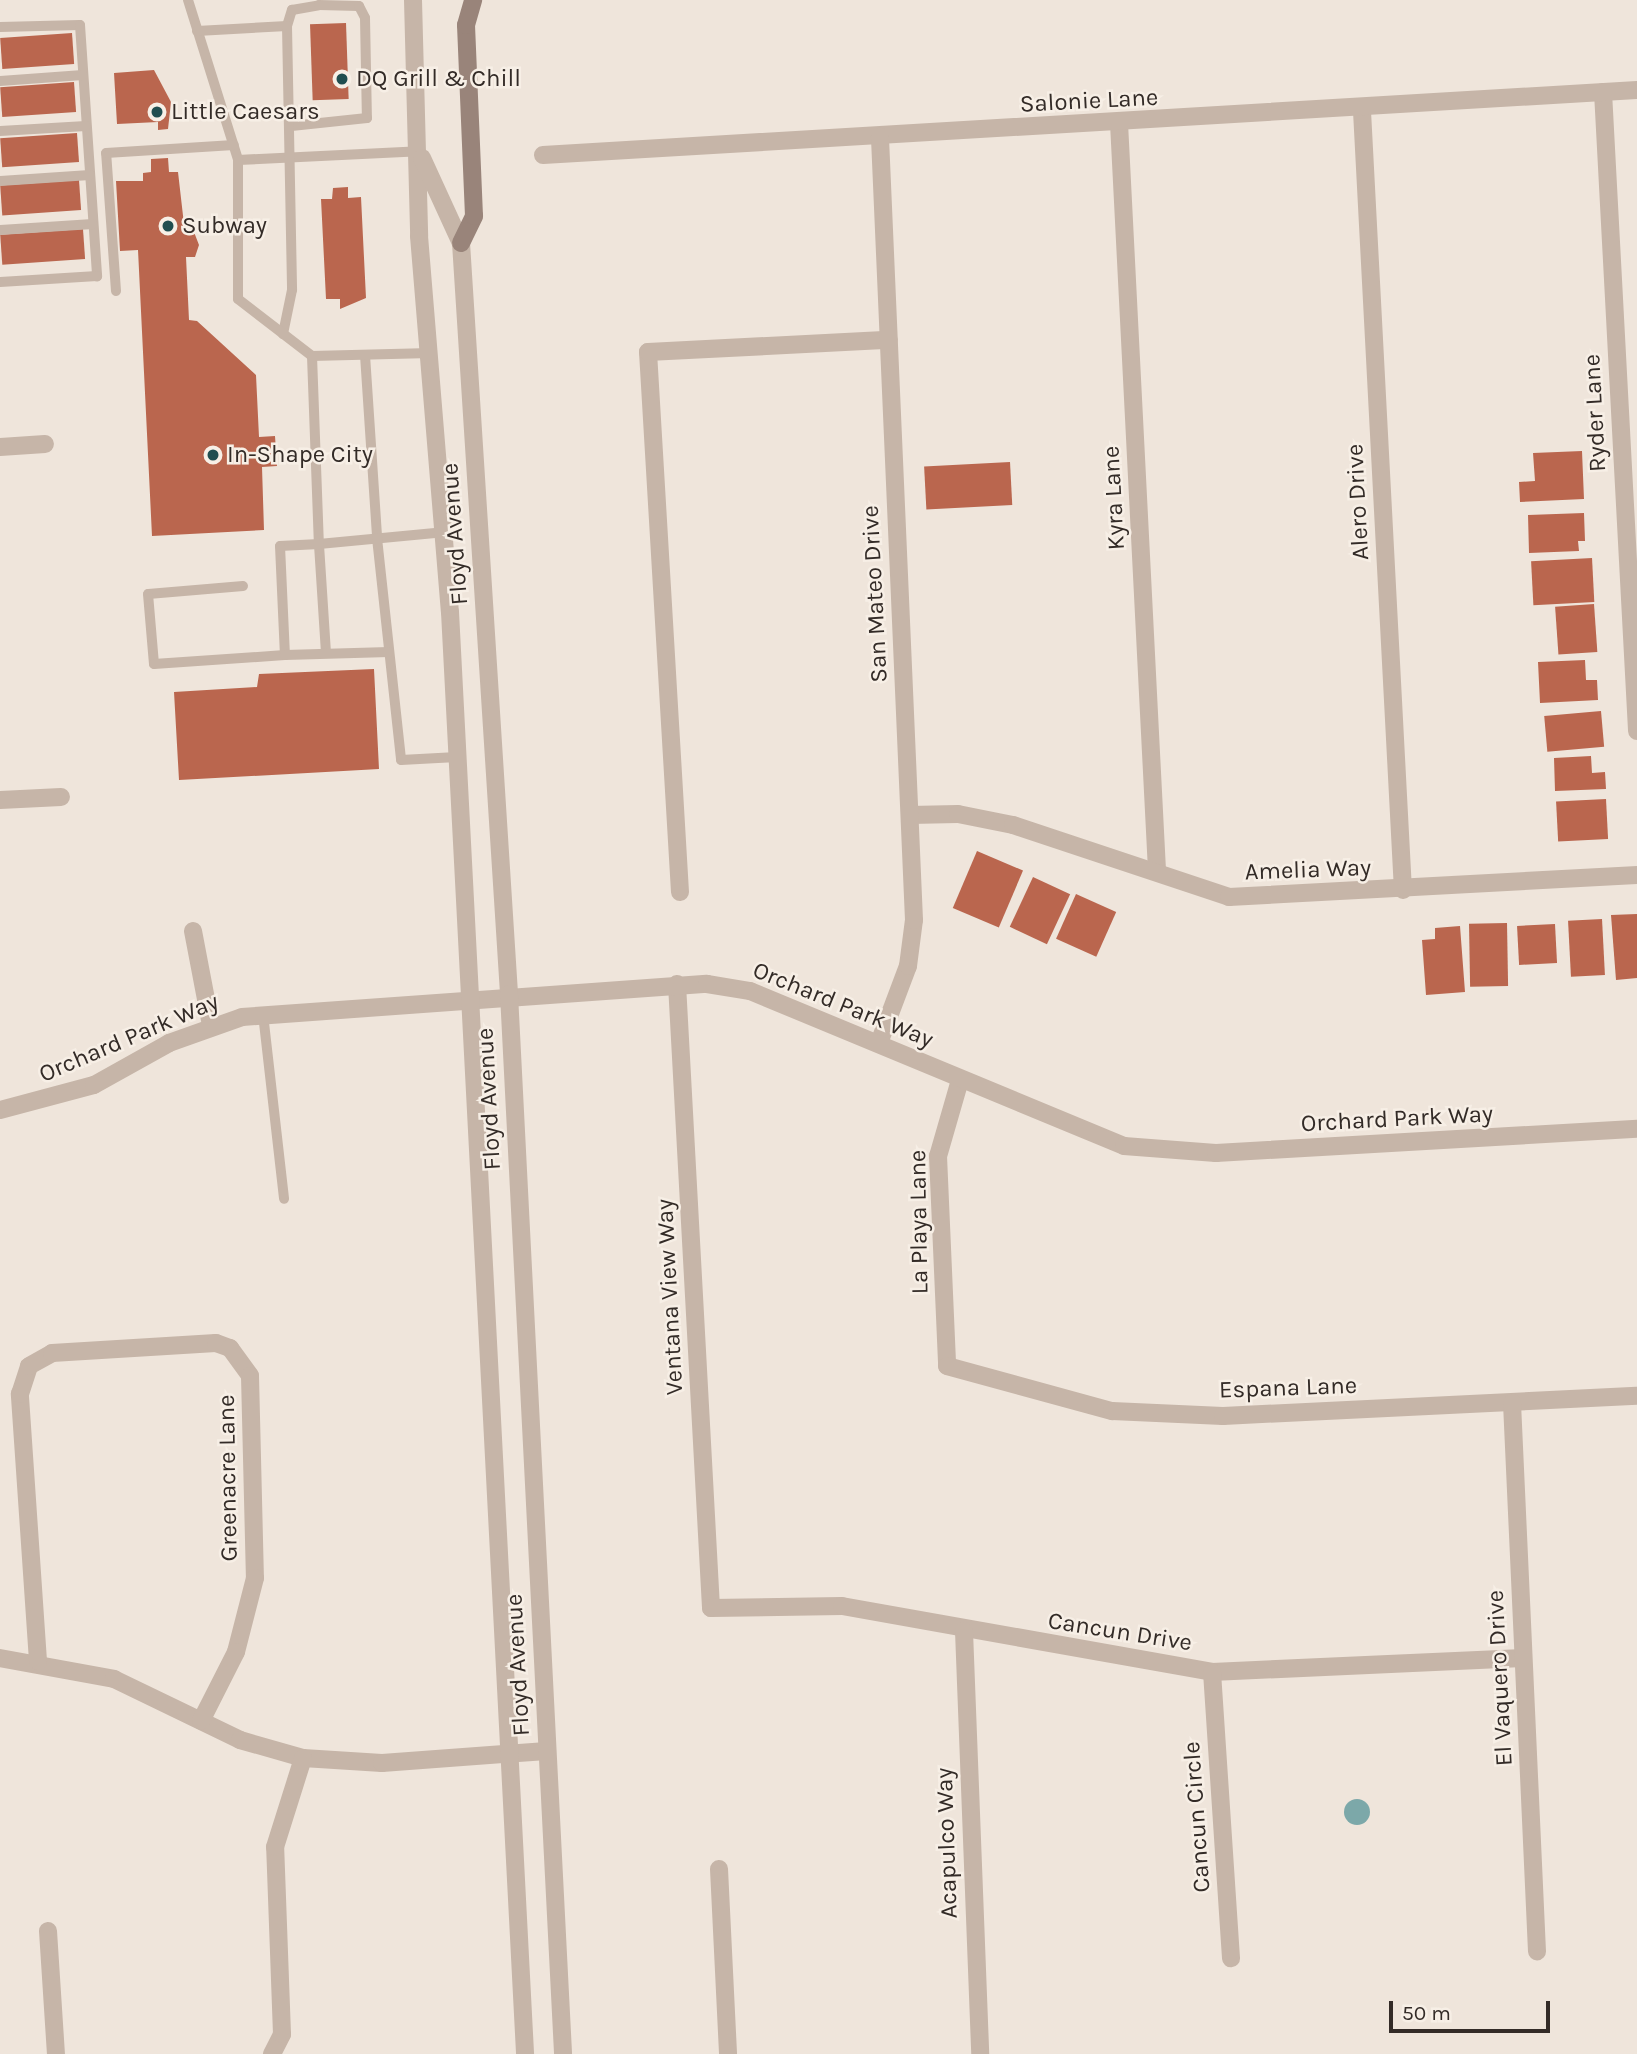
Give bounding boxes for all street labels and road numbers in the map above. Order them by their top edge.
street label: Salonie Lane [1019,83,1159,119]
street label: Ryder Lane [1578,353,1612,473]
street label: Alero Drive [1341,443,1375,561]
street label: Kyra Lane [1097,445,1131,551]
street label: Floyd Avenue [436,462,474,606]
street label: San Mateo Drive [856,505,894,683]
street label: Amelia Way [1244,853,1372,887]
street label: Orchard Park Way [748,956,938,1054]
street label: Orchard Park Way [35,987,223,1089]
street label: Floyd Avenue [471,1027,507,1171]
street label: Orchard Park Way [1300,1100,1494,1138]
street label: La Playa Lane [903,1149,935,1295]
street label: Ventana View Way [650,1198,690,1396]
street label: Espana Lane [1219,1371,1357,1405]
street label: Greenacre Lane [212,1394,244,1562]
street label: El Vaquero Drive [1481,1589,1519,1767]
street label: Floyd Avenue [500,1593,536,1737]
street label: Cancun Drive [1046,1606,1194,1658]
street label: Cancun Circle [1177,1740,1217,1894]
street label: Acapulco Way [930,1767,964,1919]

